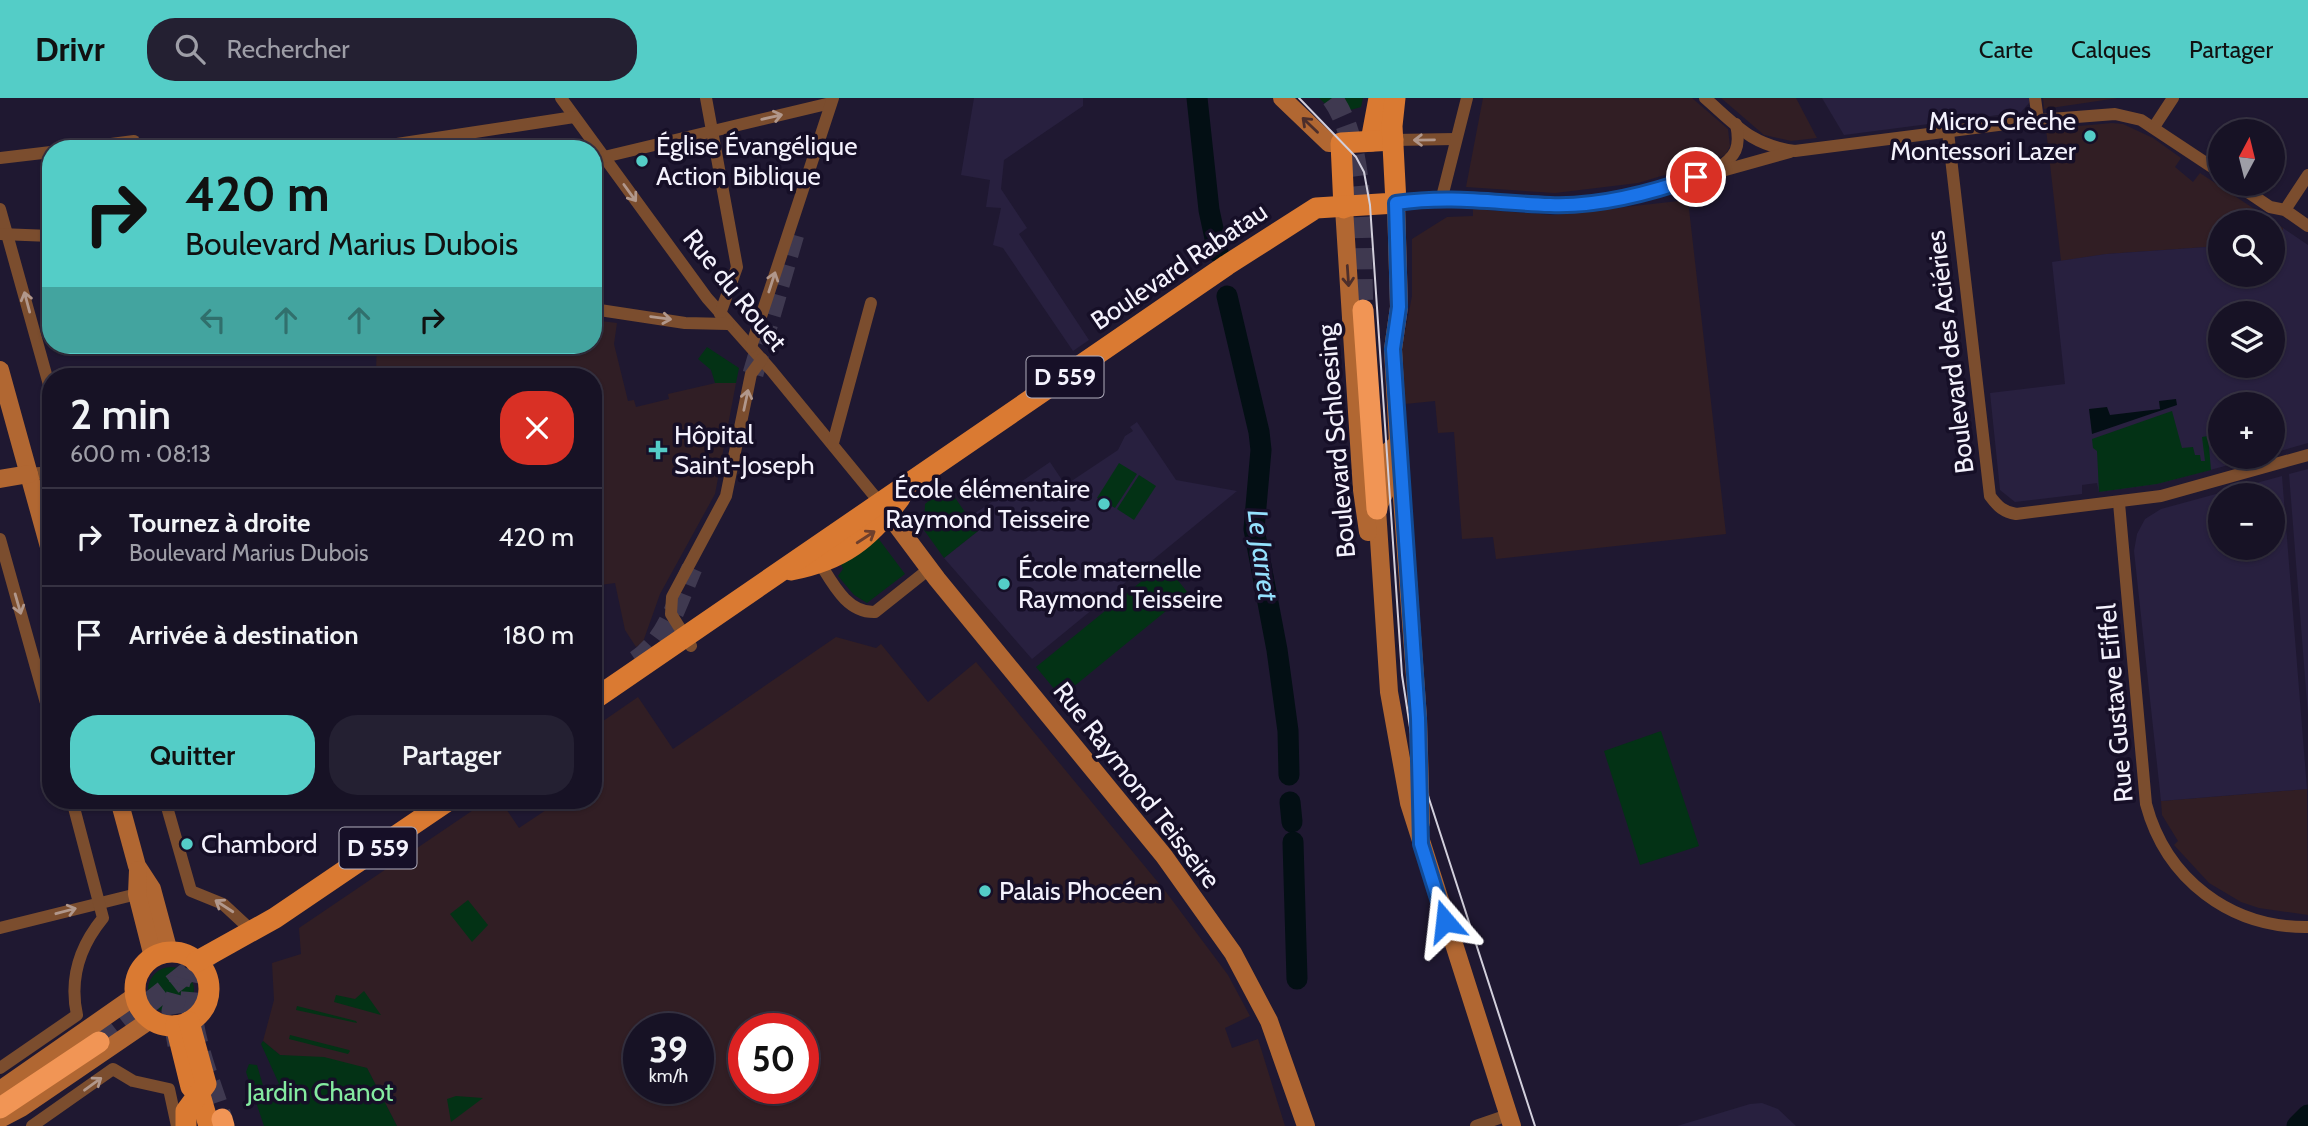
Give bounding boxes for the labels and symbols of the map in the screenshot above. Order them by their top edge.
place label: Micro-Crèche Montessori Lazer [1890,105,2077,167]
one-way arrow [760,110,783,123]
one-way arrow [1301,116,1318,133]
north arrow [2208,119,2286,196]
marker: Micro-Crèche Montessori Lazer [2082,128,2098,144]
place label: Église Évangélique Action Biblique [656,130,858,192]
one-way arrow [1413,133,1436,147]
pin [1666,147,1726,207]
marker: Église Évangélique Action Biblique [634,153,650,169]
one-way arrow [622,183,637,202]
street label: Boulevard Rabatau [1085,195,1273,337]
street label: Rue du Rouet [676,223,794,357]
street label: Boulevard des Aciéries [1919,229,1981,475]
one-way arrow [1342,264,1355,287]
one-way arrow [767,271,780,293]
one-way arrow [20,291,33,314]
one-way arrow [649,312,672,325]
street label: Boulevard Schloesing [1310,322,1362,559]
road number: D 559 [1026,356,1104,398]
one-way arrow [739,389,753,412]
place label: Hôpital Saint-Joseph [674,419,815,481]
marker: Hôpital Saint-Joseph [648,440,668,460]
place label: École élémentaire Raymond Teisseire [885,473,1090,535]
marker: École élémentaire Raymond Teisseire [1096,496,1112,512]
water label: Le Jarret [1241,507,1286,603]
one-way arrow [856,529,875,544]
place label: École maternelle Raymond Teisseire [1018,553,1223,615]
marker: École maternelle Raymond Teisseire [996,576,1012,592]
one-way arrow [13,593,26,615]
street label: Rue Gustave Eiffel [2090,602,2140,804]
street label: Rue Raymond Teisseire [1047,676,1227,894]
place label: Chambord [201,828,317,860]
road number: D 559 [340,828,416,868]
marker: Chambord [179,836,195,852]
place label: Palais Phocéen [999,875,1163,907]
marker: Palais Phocéen [977,883,993,899]
position arrow [1408,884,1482,958]
one-way arrow [215,898,234,913]
one-way arrow [54,904,77,917]
speed limit sign: 50 [728,1013,819,1104]
one-way arrow [83,1076,102,1091]
park label: Jardin Chanot [245,1076,394,1108]

